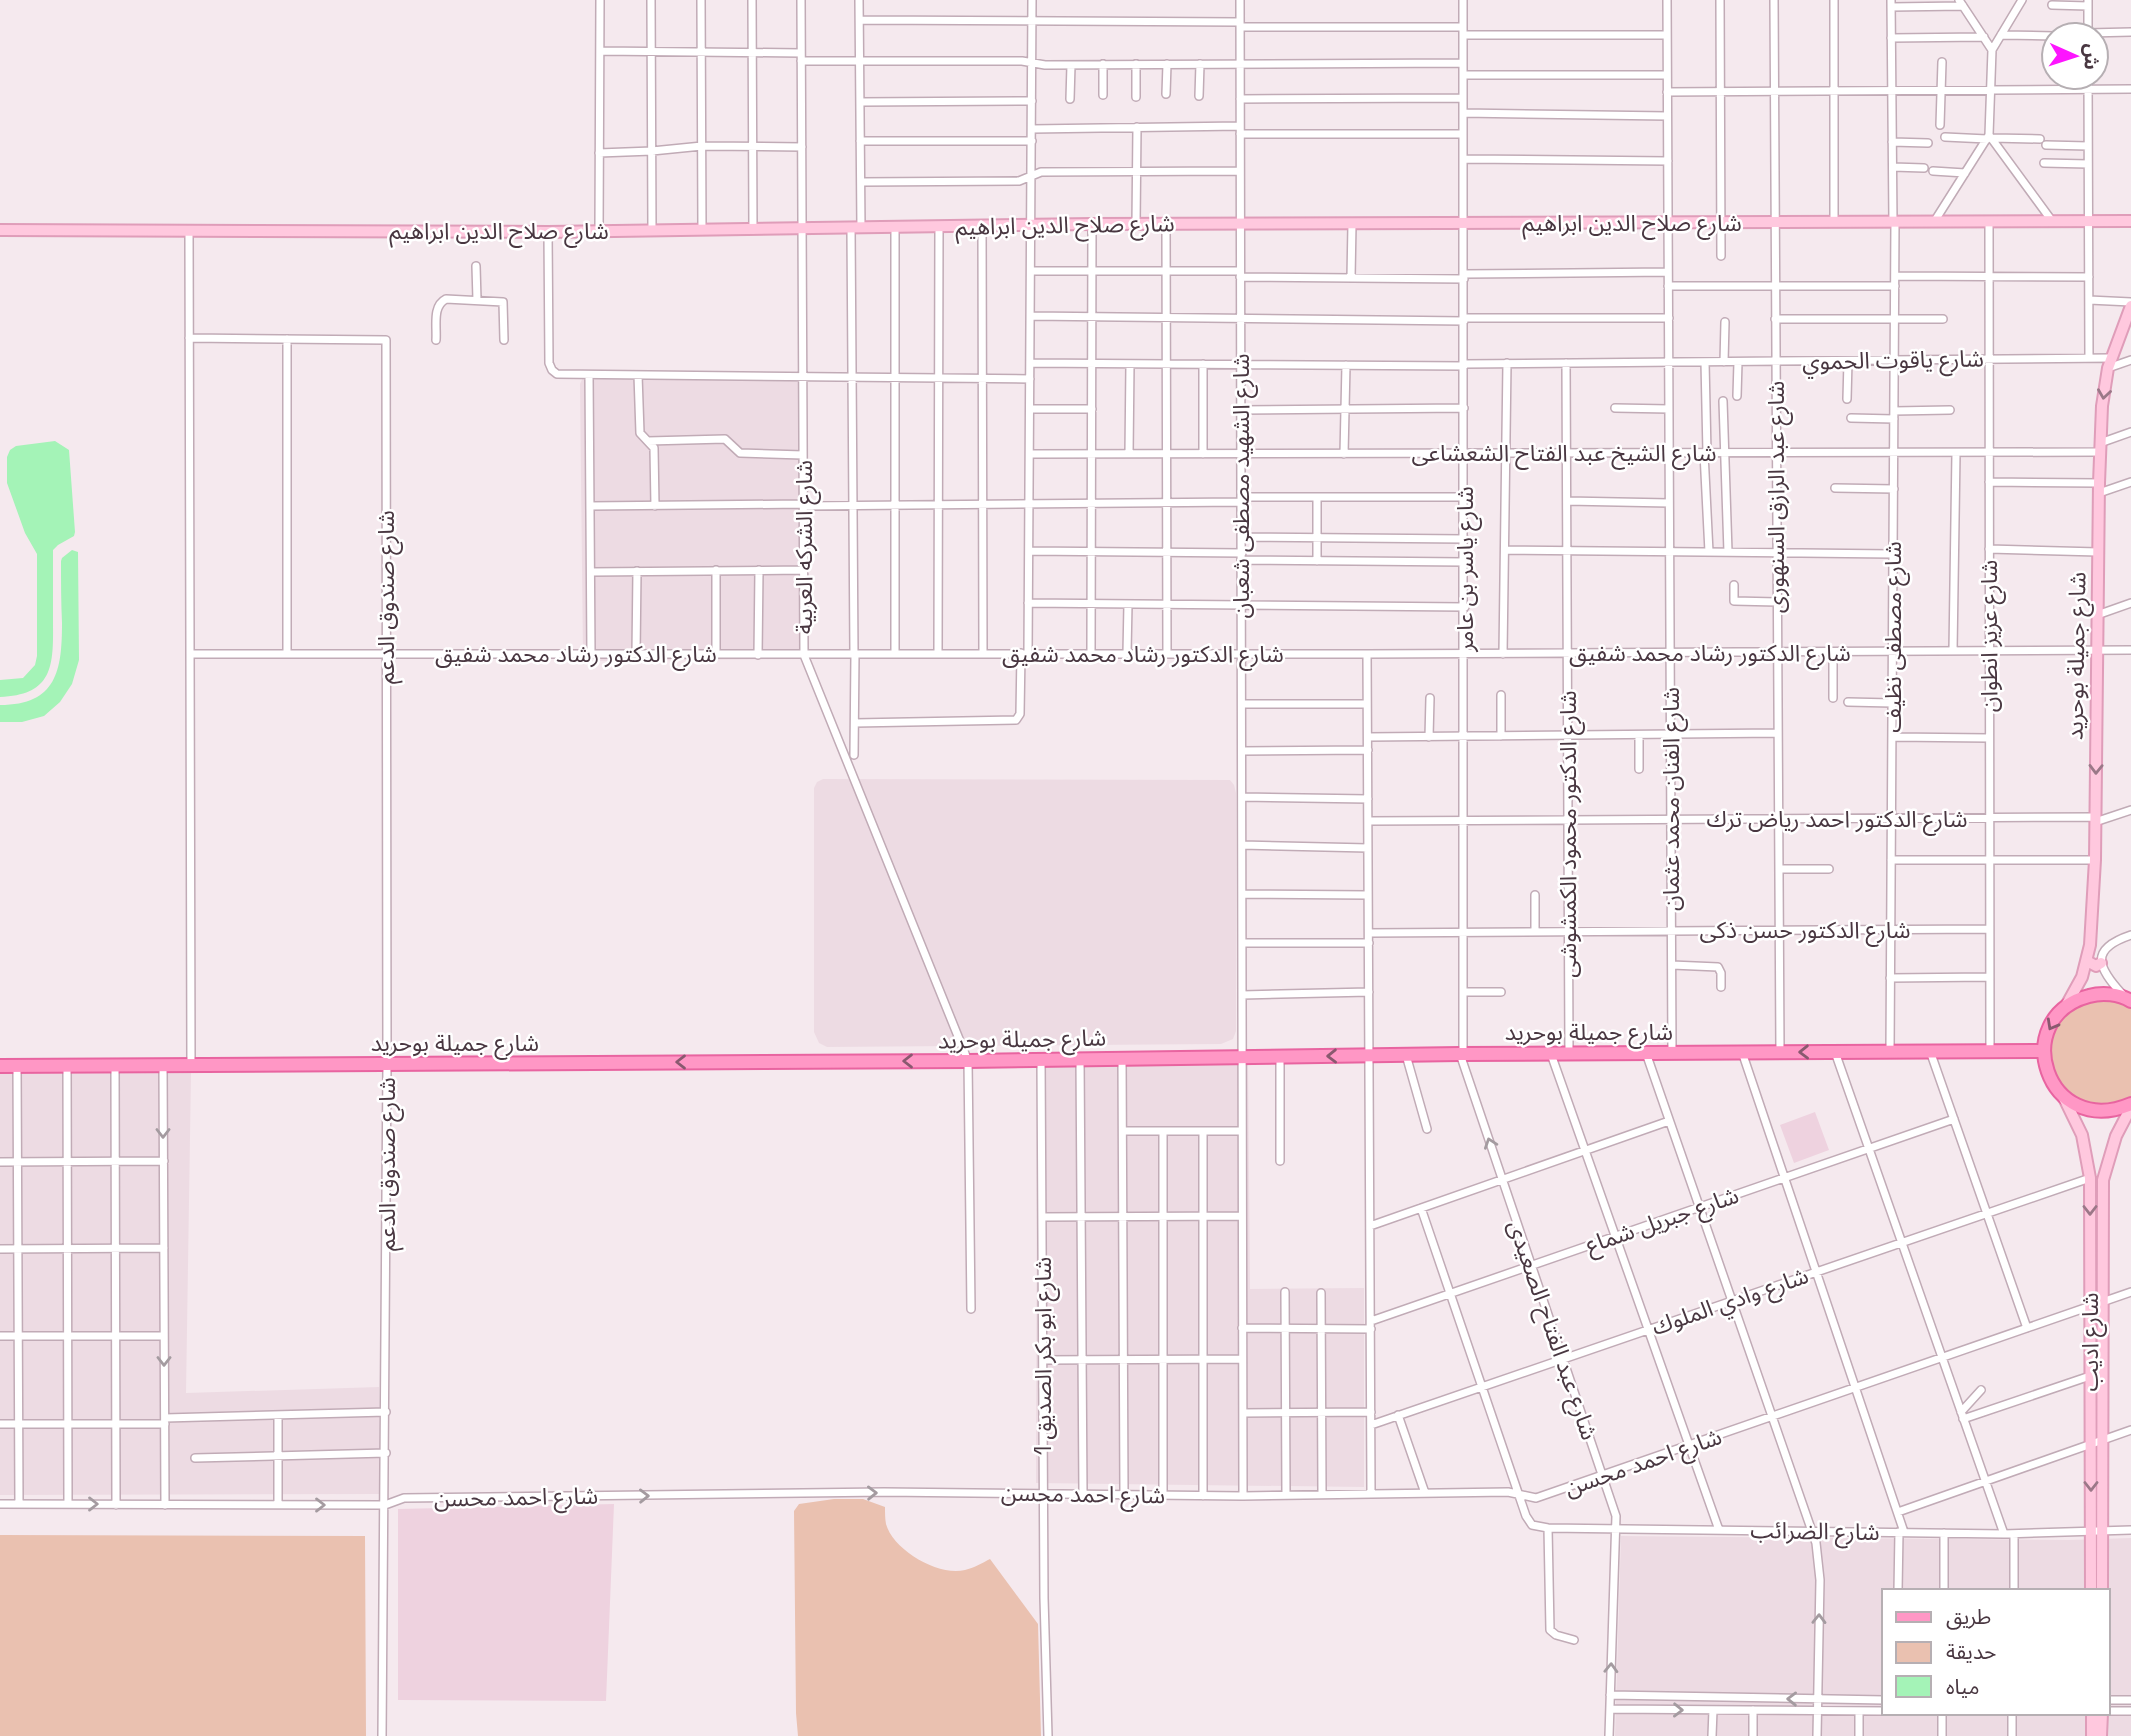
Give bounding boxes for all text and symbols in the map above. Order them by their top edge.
north arrow [2040,21,2110,91]
text: ش [2078,43,2105,71]
street label: شارع صلاح الدين ابراهيم [955,208,1175,244]
street label: شارع صلاح الدين ابراهيم [1522,208,1742,240]
street label: شارع صلاح الدين ابراهيم [389,216,609,248]
street label: شارع ياقوت الحموي [1802,343,1984,379]
street label: شارع الشهيد مصطفى شعبان [1226,354,1258,618]
street label: شارع عبد الرازق السنهورى [1761,381,1793,613]
one-way arrow [2096,389,2111,400]
street label: شارع الشيخ عبد الفتاح الشعشاعى [1411,438,1717,470]
street label: شارع الشركه العربية [789,460,821,634]
street label: شارع ياسر بن عامر [1450,486,1482,653]
street label: شارع صندوق الدعم [371,510,403,684]
street label: شارع مصطفى نظيف [1878,541,1910,733]
street label: شارع عزيز انطوان [1974,560,2006,712]
street label: شارع جميلة بوحريد [2060,572,2094,740]
street label: شارع الدكتور رشاد محمد شفيق [1569,638,1851,670]
street label: شارع الدكتور رشاد محمد شفيق [435,639,717,671]
street label: شارع الدكتور رشاد محمد شفيق [1002,639,1284,671]
street label: شارع الفنان محمد عثمان [1656,687,1688,911]
street label: شارع الدكتور محمود الكمشوشى [1553,690,1585,978]
one-way arrow [2088,764,2104,774]
street label: شارع الدكتور احمد رياض ترك [1706,804,1968,836]
street label: شارع الدكتور حسن ذكى [1700,915,1910,947]
street label: شارع جميلة بوحريد [1505,1017,1673,1049]
one-way arrow [2047,1018,2061,1031]
street label: شارع جميلة بوحريد [938,1023,1106,1057]
street label: شارع جميلة بوحريد [371,1028,539,1060]
one-way arrow [1798,1044,1809,1060]
one-way arrow [1326,1048,1336,1064]
one-way arrow [902,1053,913,1069]
one-way arrow [675,1054,685,1070]
street label: شارع صندوق الدعم [372,1077,404,1251]
one-way arrow [155,1128,171,1139]
one-way arrow [1484,1137,1498,1149]
street label: شارع جبريل شماع [1582,1180,1743,1262]
one-way arrow [2082,1205,2098,1216]
street label: شارع عبد الفتاح الصعيدى [1499,1216,1605,1445]
street label: شارع ابو بكر الصديق 1 [1028,1257,1060,1455]
street label: شارع وادي الملوك [1648,1260,1813,1344]
street label: شارع اديب [2075,1292,2107,1392]
one-way arrow [156,1356,172,1366]
street label: شارع احمد محسن [1560,1421,1726,1505]
street label: شارع احمد محسن [1001,1478,1165,1512]
street label: شارع احمد محسن [434,1481,598,1515]
one-way arrow [2083,1482,2099,1492]
one-way arrow [867,1485,878,1500]
one-way arrow [639,1488,650,1503]
one-way arrow [88,1496,98,1512]
one-way arrow [315,1497,326,1513]
street label: شارع الضرائب [1750,1515,1880,1549]
legend [1882,1589,2110,1715]
text: طريق [1946,1603,1991,1630]
one-way arrow [1811,1613,1827,1624]
text: حديقة [1946,1638,1996,1665]
one-way arrow [1604,1662,1619,1673]
text: مياه [1946,1673,1979,1700]
one-way arrow [1786,1691,1797,1706]
one-way arrow [1673,1702,1684,1717]

